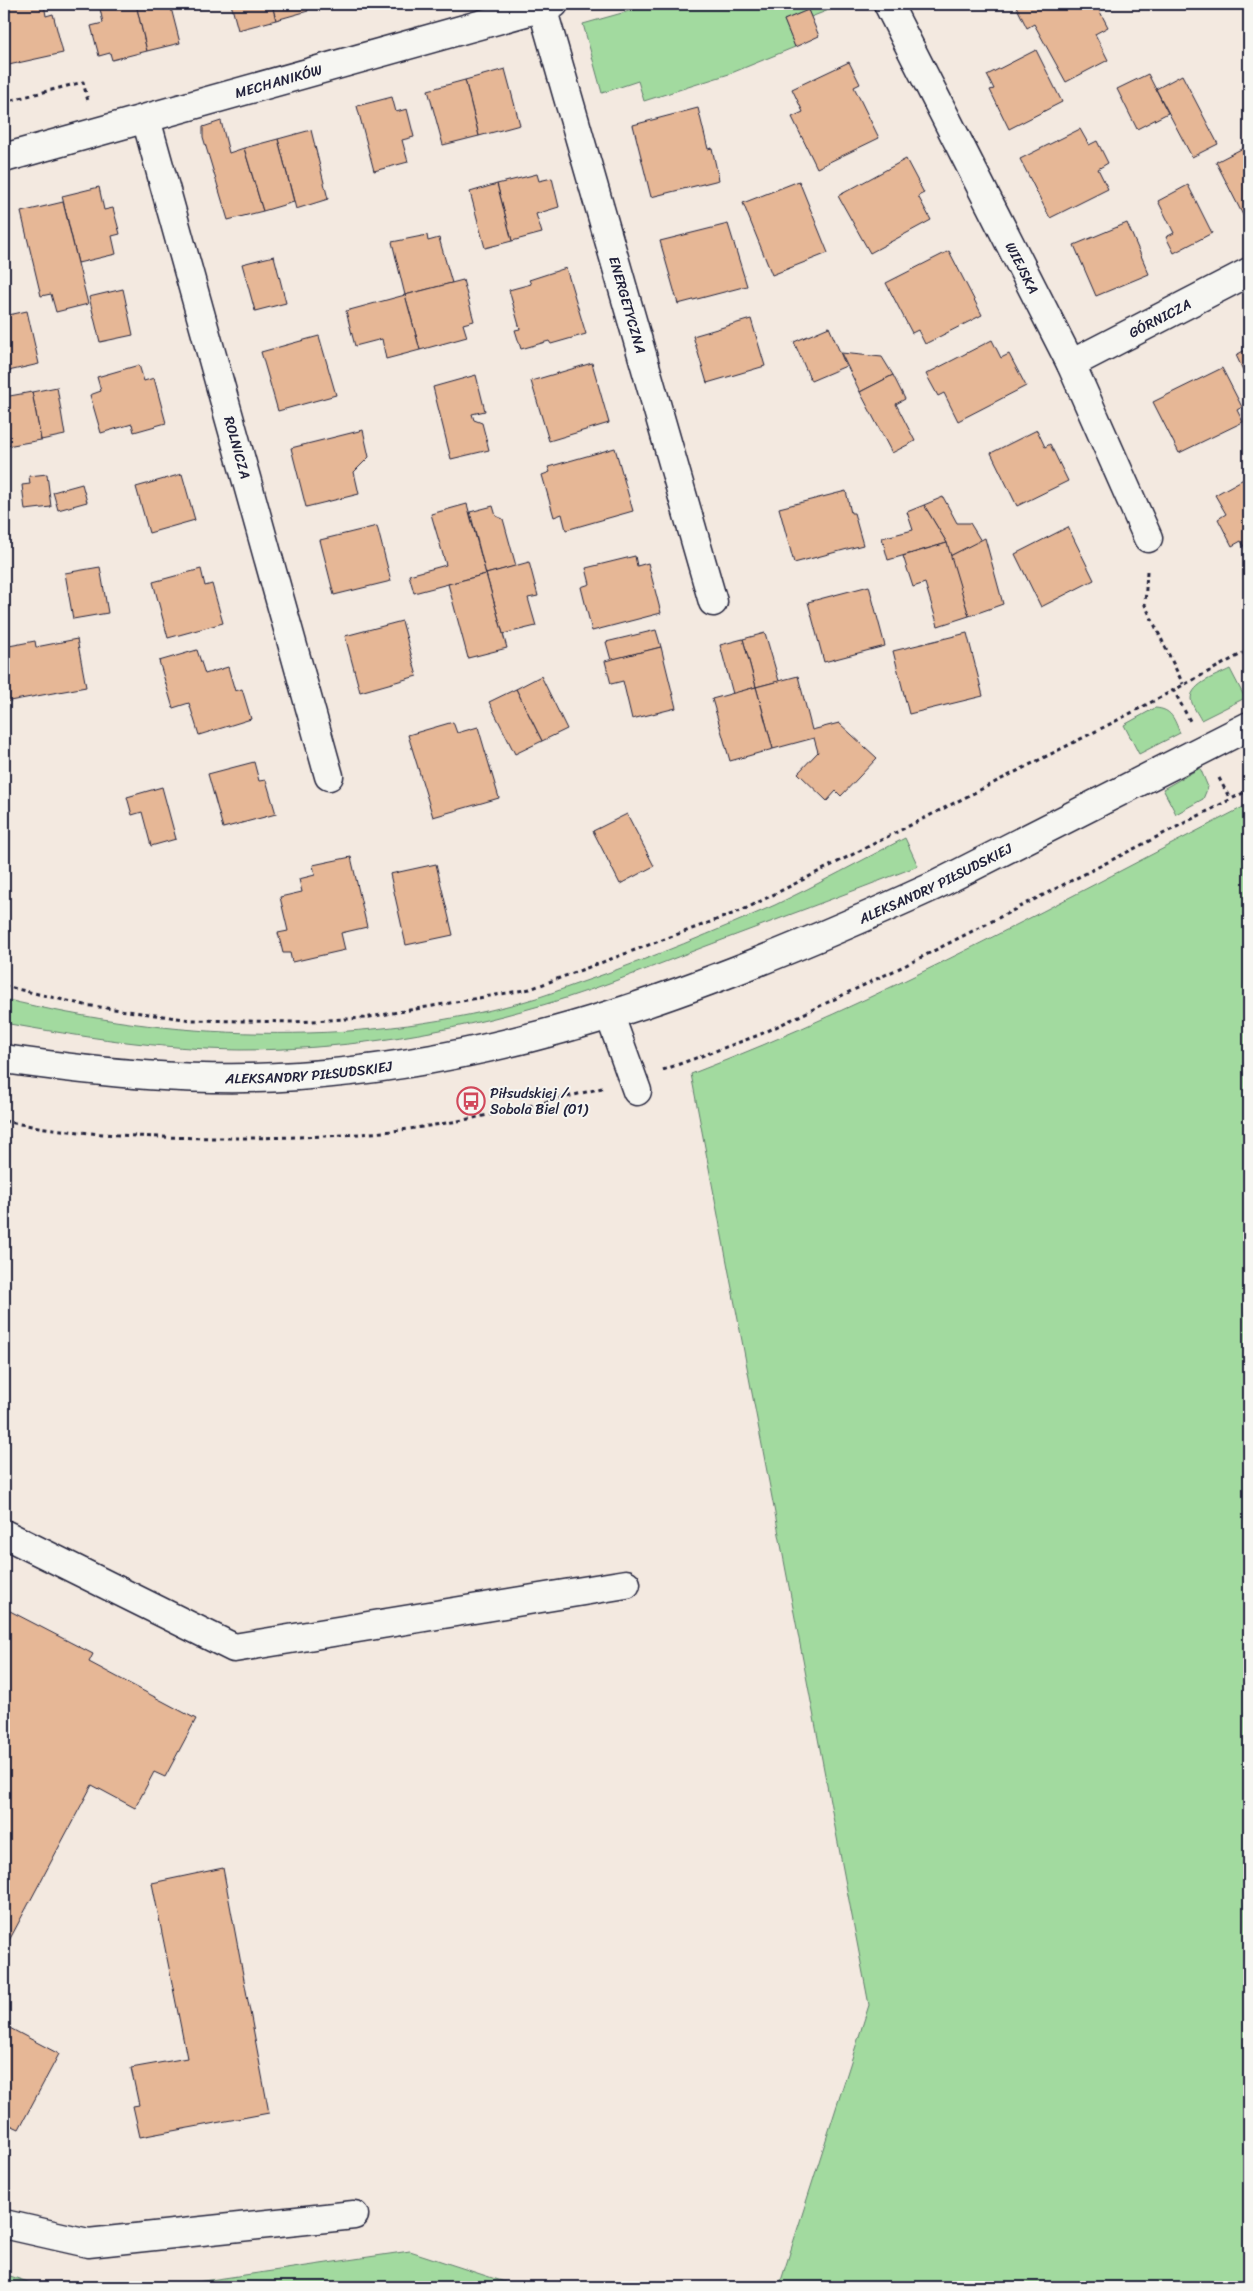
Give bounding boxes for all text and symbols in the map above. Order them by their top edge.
street label: MECHANIKÓW [232,57,325,105]
street label: WIEJSKA [998,237,1046,298]
street label: ENERGETYCZNA [602,253,654,357]
street label: GÓRNICZA [1124,291,1196,345]
street label: ROLNICZA [217,413,258,482]
street label: ALEKSANDRY PIŁSUDSKIEJ [854,836,1017,931]
street label: ALEKSANDRY PIŁSUDSKIEJ [224,1053,394,1091]
place label: Piłsudskiej / Sobola Biel (01) [490,1081,589,1122]
bus stop icon: Piłsudskiej / Sobola Biel (01) [456,1086,486,1116]

